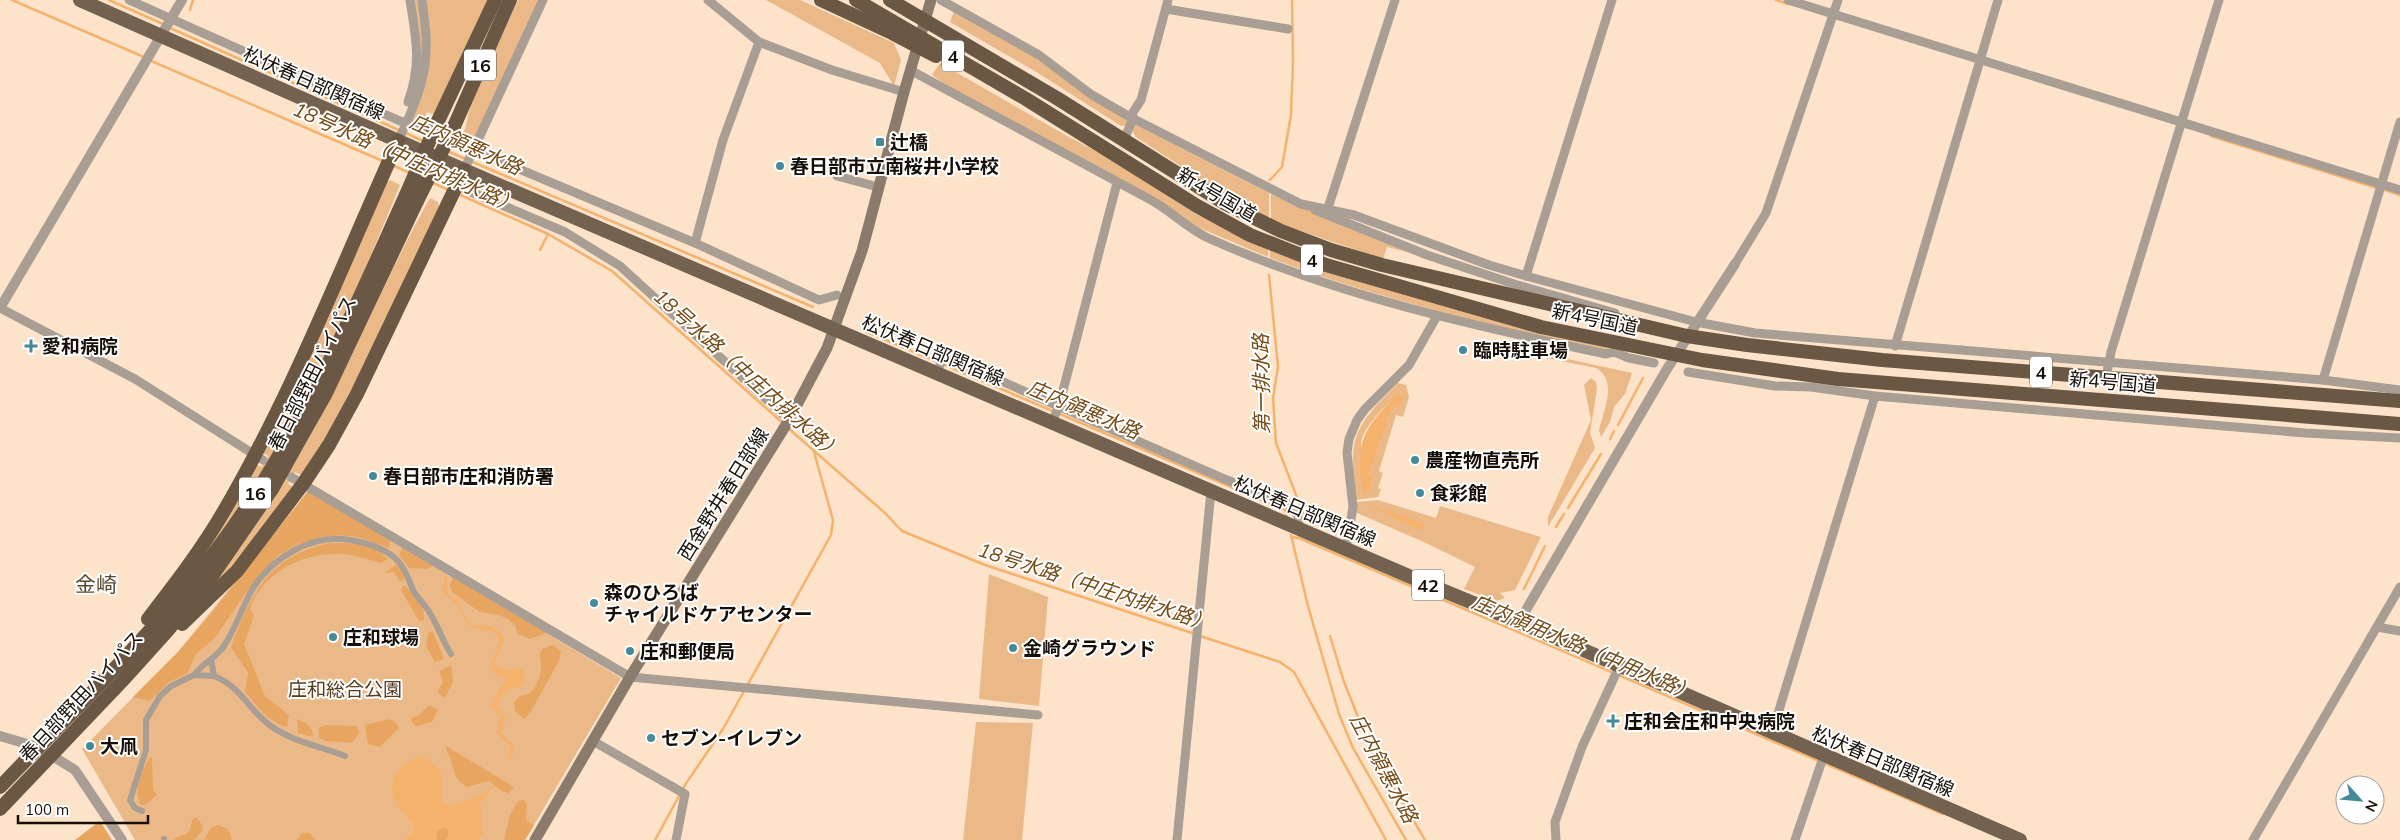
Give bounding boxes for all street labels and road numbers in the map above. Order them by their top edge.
road number: 4 [942,40,964,72]
street label: 松伏春日部関宿線 [240,41,388,125]
road number: 16 [464,50,496,80]
street label: 新4号国道 [1173,162,1261,226]
road number: 4 [1301,244,1323,276]
street label: 春日部野田バイパス [263,292,361,454]
street label: 新4号国道 [1550,298,1640,340]
street label: 松伏春日部関宿線 [858,309,1008,391]
road number: 4 [2030,357,2052,388]
street label: 新4号国道 [2068,366,2158,398]
street label: 西金野井春日部線 [673,423,773,565]
street label: 松伏春日部関宿線 [1230,470,1380,552]
road number: 16 [239,478,271,508]
road number: 42 [1412,570,1444,600]
street label: 春日部野田バイパス [14,625,148,767]
street label: 松伏春日部関宿線 [1808,720,1958,802]

